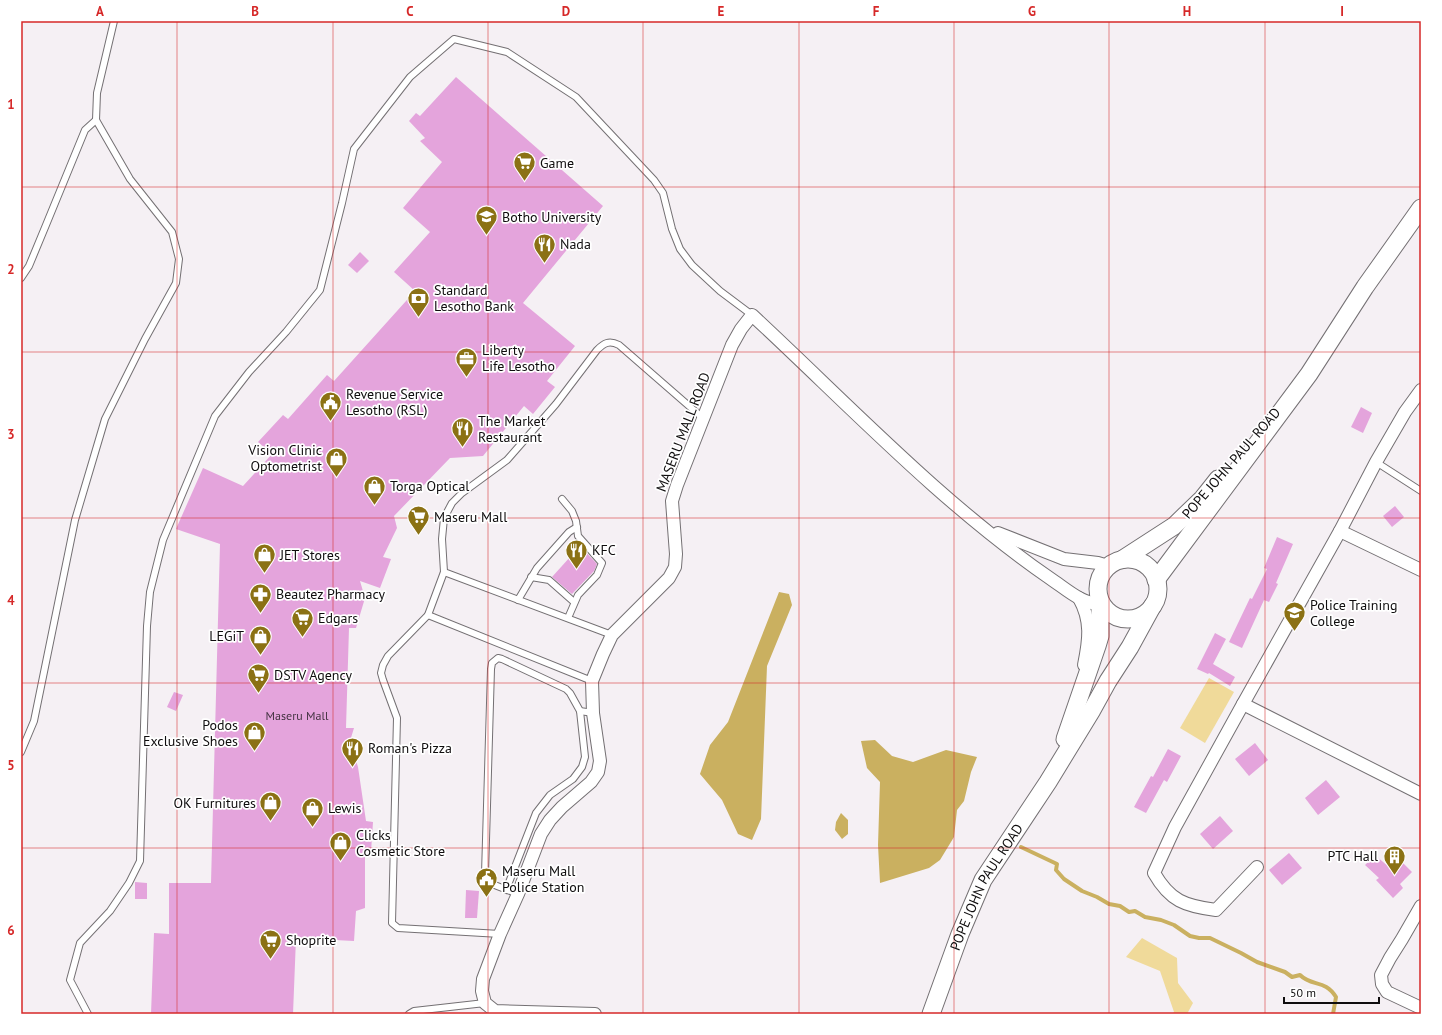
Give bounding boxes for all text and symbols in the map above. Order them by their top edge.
text: A [96,3,104,20]
text: B [251,3,259,20]
text: C [406,3,414,20]
text: D [562,3,570,20]
text: E [718,3,725,20]
text: F [873,3,880,20]
text: G [1028,3,1036,20]
text: H [1183,3,1191,20]
text: I [1340,3,1344,20]
text: 1 [7,96,15,113]
supermarket icon: Game [512,150,538,183]
place label: Game [540,154,574,172]
school or university icon: Botho University [474,204,500,237]
place label: Botho University [502,208,602,226]
restaurant icon: Nada [531,231,557,264]
place label: Nada [560,235,591,253]
text: 2 [7,261,15,278]
place label: Standard Lesotho Bank [434,281,514,315]
bank icon: Standard Lesotho Bank [405,285,431,318]
place label: Liberty Life Lesotho [482,341,555,375]
office icon: Liberty Life Lesotho [453,345,479,378]
street label: MASERU MALL ROAD [652,370,714,494]
place label: Revenue Service Lesotho (RSL) [346,385,443,419]
public building icon: Revenue Service Lesotho (RSL) [318,389,344,422]
street label: POPE JOHN PAUL ROAD [1178,404,1284,522]
place label: The Market Restaurant [478,412,546,446]
restaurant icon: The Market Restaurant [449,416,475,449]
text: 3 [7,426,15,443]
place label: Vision Clinic Optometrist [247,441,322,475]
shop icon: Vision Clinic Optometrist [324,445,350,478]
shop icon: Torga Optical [362,473,388,506]
place label: Torga Optical [390,477,469,495]
supermarket icon: Maseru Mall [405,504,431,537]
place label: Maseru Mall [434,508,507,526]
restaurant icon: KFC [563,537,589,570]
place label: KFC [592,541,616,559]
shop icon: JET Stores [252,542,278,575]
place label: JET Stores [279,546,340,564]
pharmacy icon: Beautez Pharmacy [248,581,274,614]
place label: Beautez Pharmacy [276,585,386,603]
text: 4 [7,592,15,609]
place label: Police Training College [1310,596,1397,630]
school or university icon: Police Training College [1282,600,1308,633]
supermarket icon: Edgars [289,605,315,638]
place label: Edgars [318,609,358,627]
shop icon: LEGiT [247,623,273,656]
place label: LEGiT [209,627,244,645]
supermarket icon: DSTV Agency [245,662,271,695]
place label: DSTV Agency [274,666,353,684]
house number: Maseru Mall [266,708,329,723]
place label: Podos Exclusive Shoes [143,716,238,750]
shop icon: Podos Exclusive Shoes [241,720,267,753]
restaurant icon: Roman's Pizza [340,735,366,768]
place label: Roman's Pizza [368,739,452,757]
text: 5 [7,757,15,774]
shop icon: OK Furnitures [258,790,284,823]
place label: OK Furnitures [174,794,256,812]
shop icon: Lewis [300,795,326,828]
place label: Lewis [328,799,361,817]
street label: POPE JOHN PAUL ROAD [946,820,1027,953]
place label: Clicks Cosmetic Store [356,826,445,860]
shop icon: Clicks Cosmetic Store [327,830,353,863]
building icon: PTC Hall [1381,843,1407,876]
place label: PTC Hall [1328,847,1378,865]
place label: Maseru Mall Police Station [502,862,584,896]
public building icon: Maseru Mall Police Station [474,866,500,899]
text: 6 [7,922,15,939]
supermarket icon: Shoprite [258,927,284,960]
place label: Shoprite [286,931,336,949]
scale bar [1284,979,1379,1005]
text: 50 m [1290,985,1316,1000]

